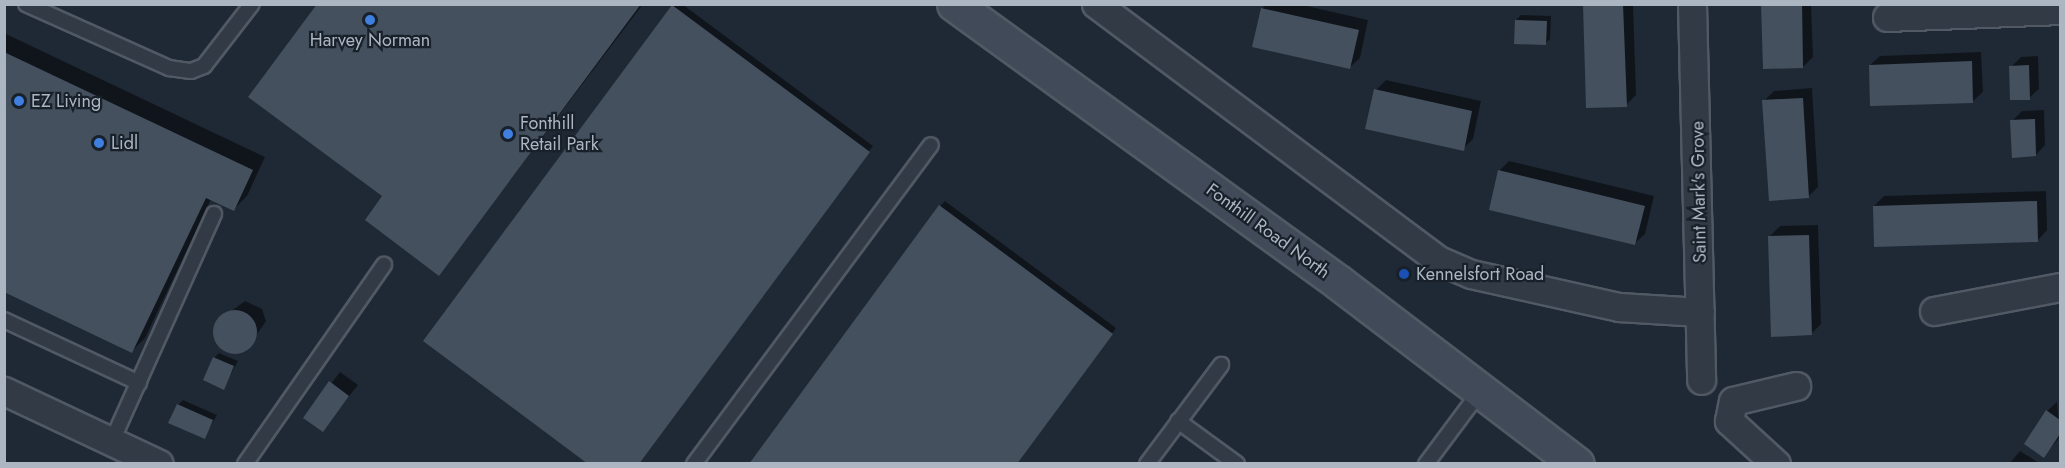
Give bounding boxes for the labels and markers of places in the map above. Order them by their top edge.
marker: Harvey Norman [363,13,377,27]
place label: Harvey Norman [310,29,430,51]
place label: EZ Living [31,90,101,112]
marker: EZ Living [12,94,26,108]
place label: Fonthill Retail Park [520,113,599,156]
marker: Fonthill Retail Park [501,127,515,141]
place label: Lidl [111,132,138,154]
marker: Lidl [92,136,106,150]
place label: Kennelsfort Road [1416,263,1544,285]
marker: Kennelsfort Road [1397,267,1411,281]

